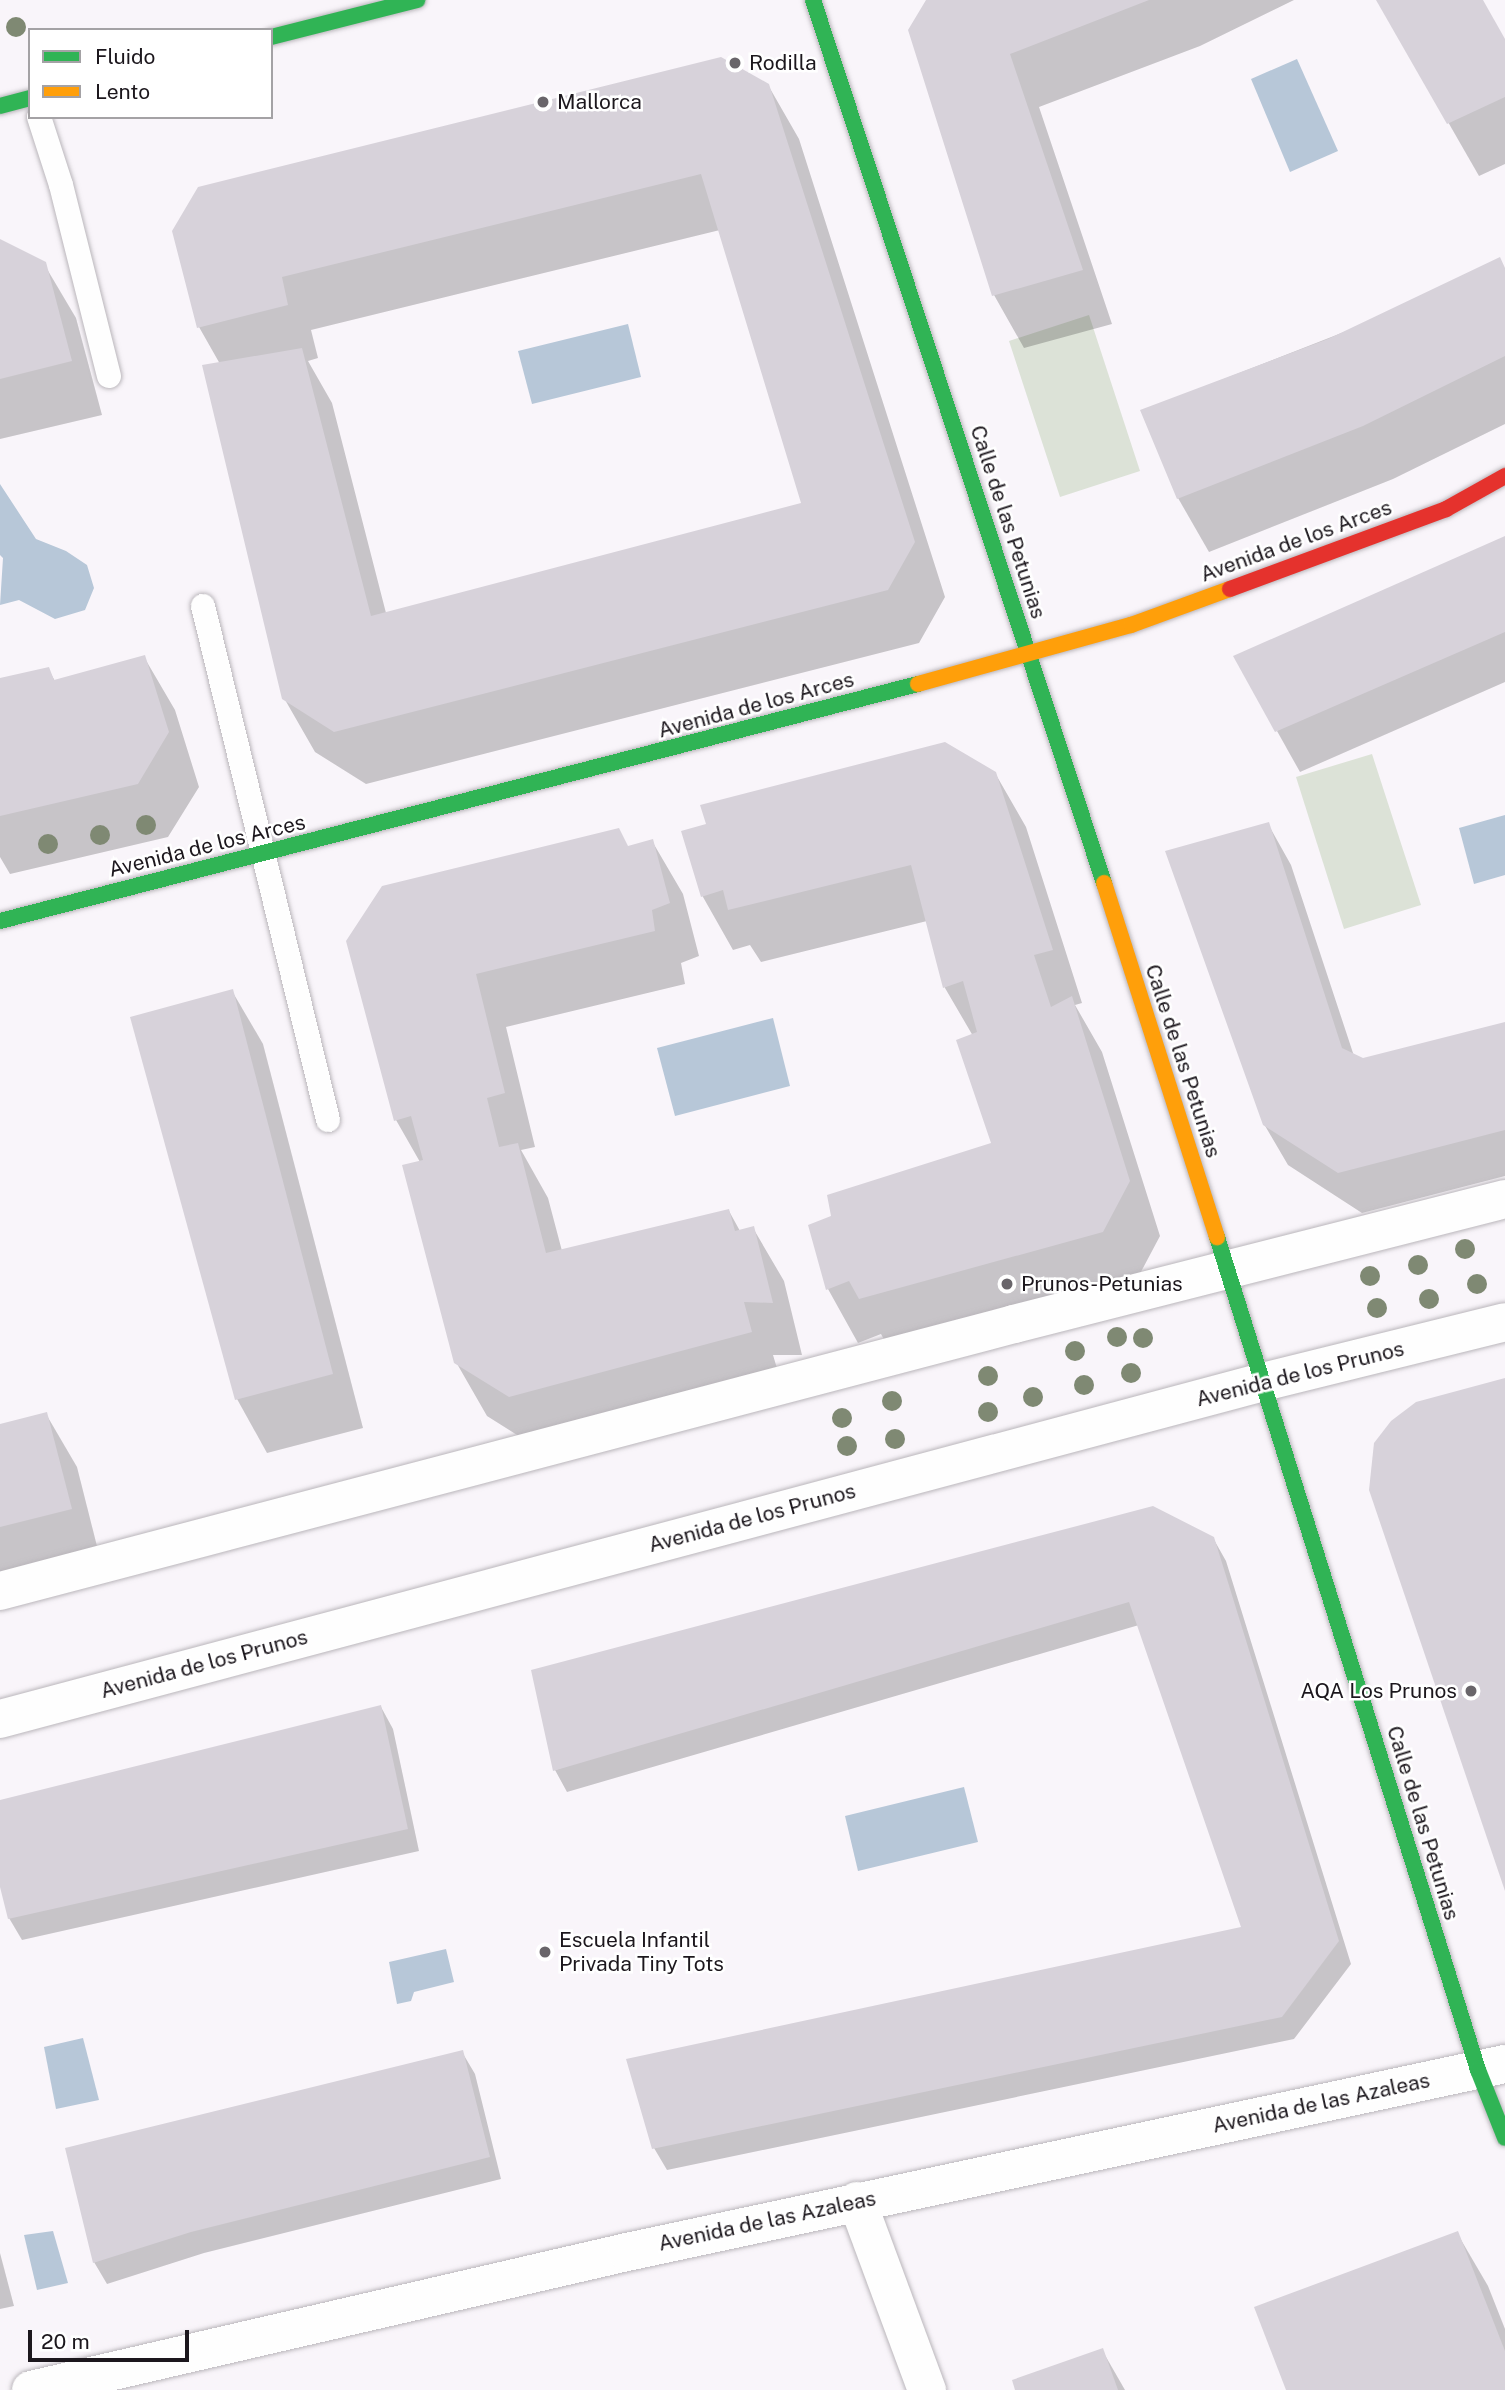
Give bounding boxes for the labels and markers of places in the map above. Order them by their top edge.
place label: Rodilla [749,50,817,76]
marker: Rodilla [727,55,743,71]
place label: Mallorca [557,89,642,115]
marker: Mallorca [535,94,551,110]
place label: Prunos-Petunias [1021,1271,1183,1297]
marker: Prunos-Petunias [999,1276,1015,1292]
place label: AQA Los Prunos [1300,1678,1457,1704]
marker: AQA Los Prunos [1463,1683,1479,1699]
place label: Escuela Infantil Privada Tiny Tots [559,1927,724,1977]
marker: Escuela Infantil Privada Tiny Tots [537,1944,553,1960]

